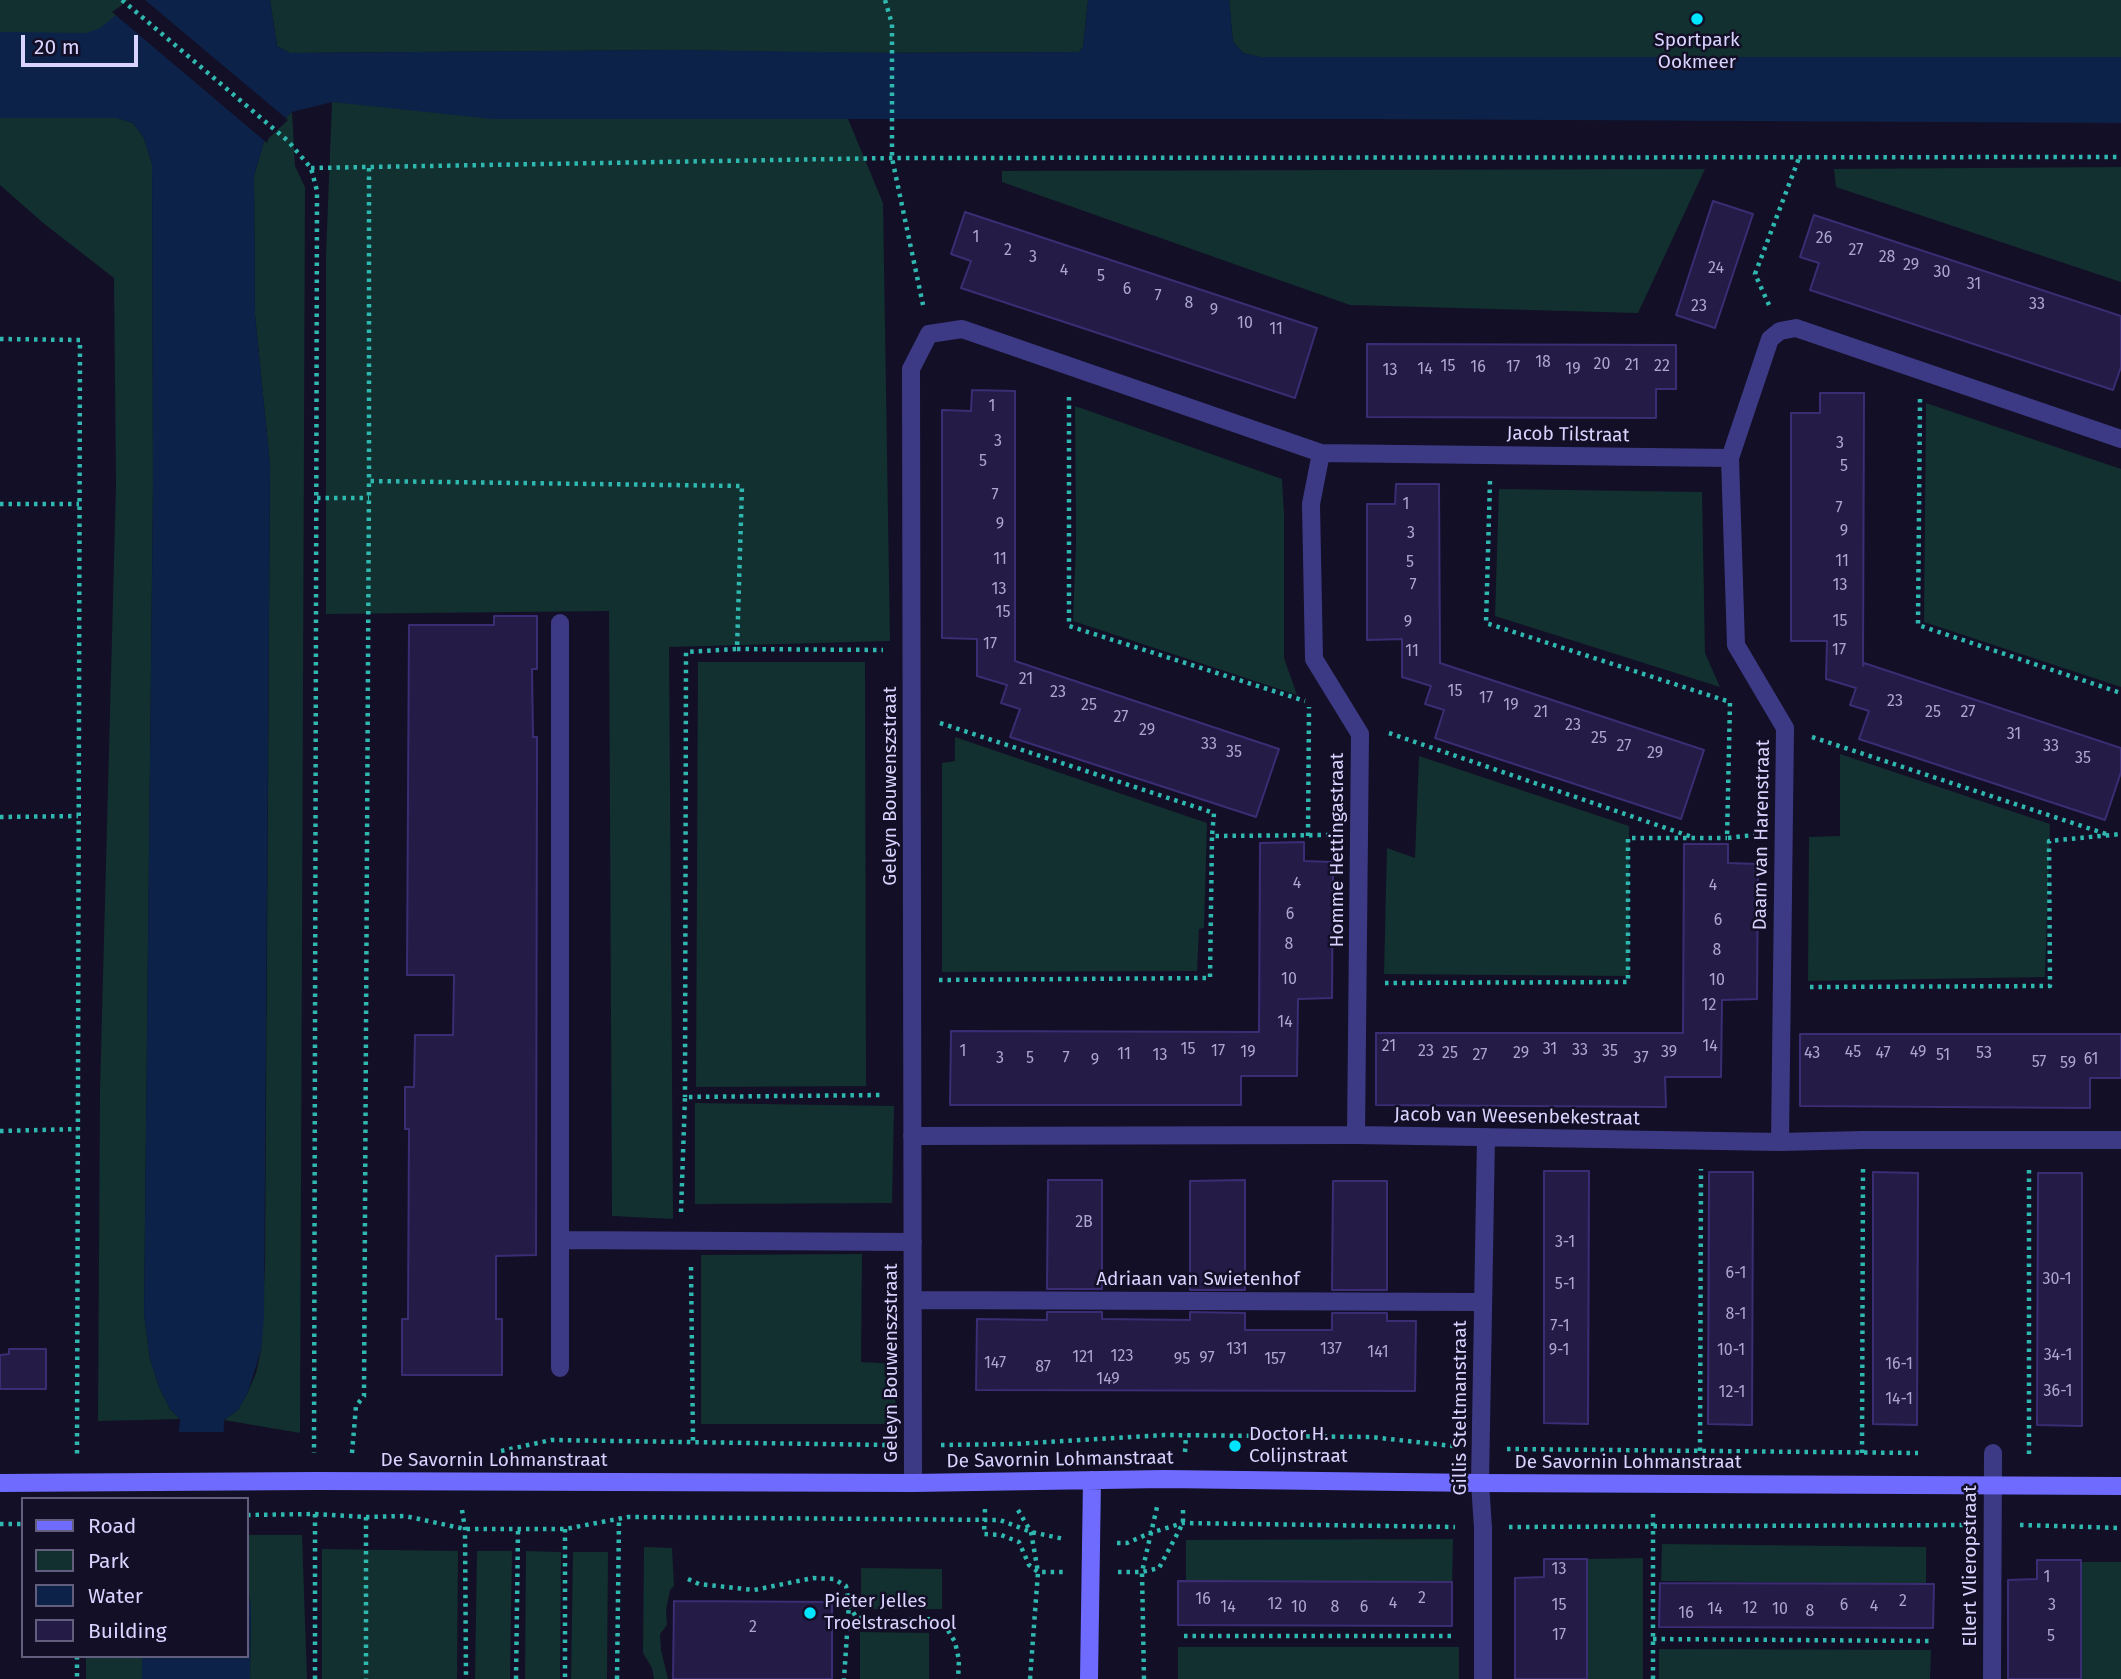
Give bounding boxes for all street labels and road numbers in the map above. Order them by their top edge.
street label: Jacob Tilstraat [1506,423,1630,447]
street label: Geleyn Bouwenszstraat [880,686,902,886]
street label: Daam van Harenstraat [1749,739,1775,931]
street label: Homme Hettingastraat [1327,753,1349,947]
street label: Jacob van Weesenbekestraat [1394,1103,1640,1131]
street label: Geleyn Bouwenszstraat [881,1263,903,1463]
street label: Adriaan van Swietenhof [1096,1269,1300,1291]
street label: Gillis Steltmanstraat [1450,1320,1472,1496]
street label: De Savornin Lohmanstraat [946,1447,1174,1473]
street label: De Savornin Lohmanstraat [380,1450,608,1472]
street label: De Savornin Lohmanstraat [1514,1452,1742,1474]
street label: Ellert Vlieropstraat [1960,1485,1982,1647]

